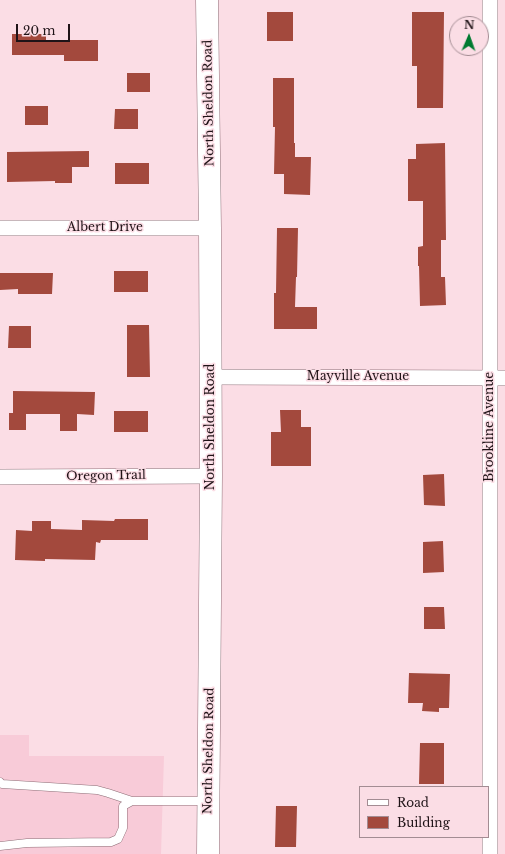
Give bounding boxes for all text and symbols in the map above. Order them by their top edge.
scale bar [18,16,72,42]
north arrow [449,16,489,56]
text: N [464,18,475,32]
text: 20 m [23,23,55,38]
street label: North Sheldon Road [201,40,217,166]
street label: Albert Drive [67,221,143,235]
street label: North Sheldon Road [204,364,218,490]
street label: Mayville Avenue [307,370,409,384]
street label: Brookline Avenue [483,372,497,482]
street label: Oregon Trail [66,468,146,484]
street label: North Sheldon Road [201,688,217,814]
legend [359,786,489,838]
text: Road [397,795,429,810]
text: Building [397,815,450,830]

